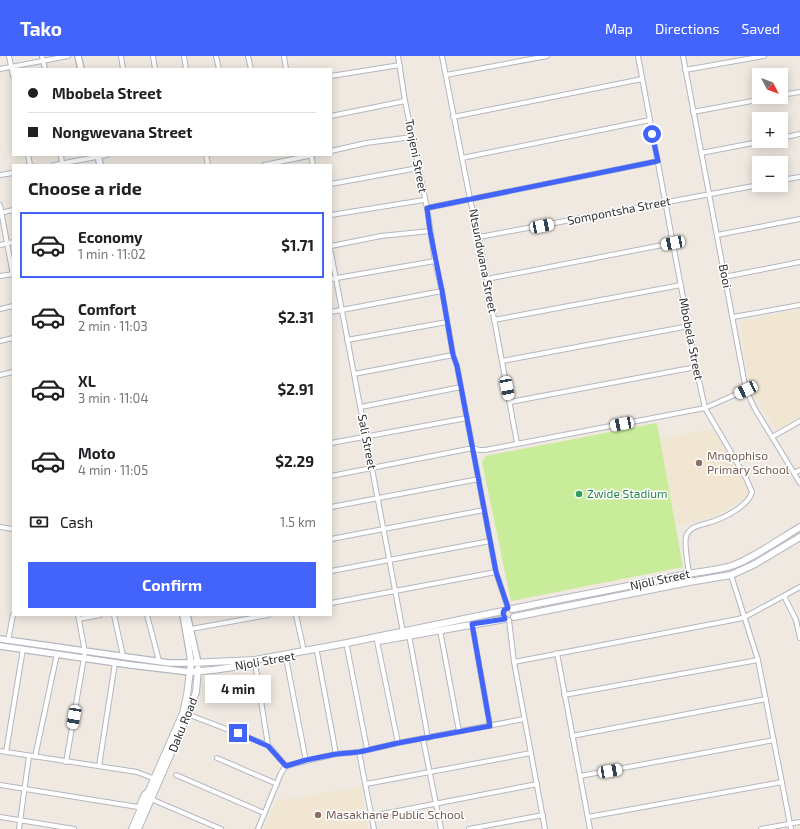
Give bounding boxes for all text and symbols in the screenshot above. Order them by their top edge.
text: Tako [20,17,62,40]
text: Map [605,20,633,37]
text: Directions [655,20,720,37]
text: Saved [742,20,780,37]
north arrow [752,68,788,104]
map controls [752,68,788,192]
text: Mbobela Street [52,84,162,102]
button: + [752,112,788,148]
street label: Tonjeni Street [402,118,431,194]
text: Nongwevana Street [52,123,192,141]
route start [643,125,661,143]
button: − [752,156,788,192]
text: Choose a ride [28,177,142,199]
street label: Sompontsha Street [566,193,672,227]
street label: Ntsundwana Street [467,208,501,315]
car [529,218,555,234]
icon: car [30,227,66,263]
text: Economy [78,228,143,246]
car [660,235,686,251]
text: $1.71 [281,236,314,254]
text: 1 min · 11:02 [78,246,146,262]
street label: Booi [717,263,735,289]
street label: Mbobela Street [677,296,707,382]
icon: car [30,299,66,335]
text: Comfort [78,300,136,318]
text: $2.31 [278,308,314,326]
text: 2 min · 11:03 [78,318,148,334]
icon: car [30,371,66,407]
text: XL [78,372,96,390]
car [499,375,515,401]
car [733,379,759,401]
text: $2.91 [278,380,314,398]
text: 3 min · 11:04 [78,390,148,406]
street label: Sali Street [356,413,380,471]
car [609,416,635,432]
icon: car [30,443,66,479]
text: Moto [78,444,116,462]
place label: Mnqophiso Primary School [707,448,790,476]
text: $2.29 [275,452,314,470]
marker: Mnqophiso Primary School [694,458,704,468]
text: 4 min · 11:05 [78,462,148,478]
place label: Zwide Stadium [587,486,668,500]
marker: Zwide Stadium [574,489,584,499]
icon: cash [28,511,50,533]
text: Cash [60,513,93,531]
text: 1.5 km [280,514,316,530]
button: Confirm [28,562,316,608]
street label: Njoli Street [629,566,692,593]
street label: Njoli Street [234,648,297,673]
callout: 4 min [205,675,271,703]
text: 4 min [221,681,255,697]
street label: Daku Road [165,695,199,754]
car [66,704,82,730]
route end [229,724,247,742]
car [597,763,623,779]
place label: Masakhane Public School [326,807,465,821]
marker: Masakhane Public School [313,810,323,820]

